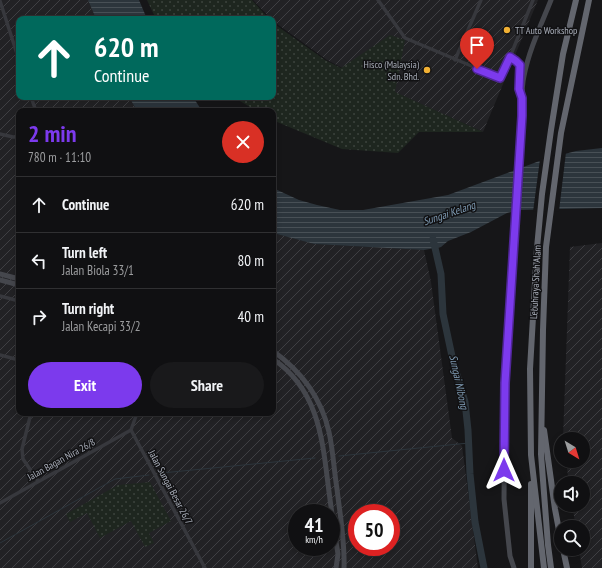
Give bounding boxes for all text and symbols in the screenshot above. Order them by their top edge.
place label: TT Auto Workshop [515,24,577,37]
marker: TT Auto Workshop [502,25,512,35]
text: 620 m [94,28,158,65]
pin [460,28,494,69]
icon: ahead [28,32,80,84]
icon: arrive [466,34,488,56]
place label: Hisco (Malaysia) Sdn. Bhd. [364,58,420,83]
text: Continue [94,64,149,87]
marker: Hisco (Malaysia) Sdn. Bhd. [422,65,432,75]
text: 2 min [28,118,76,149]
button: close [222,121,264,163]
text: 780 m · 11:10 [28,149,91,166]
icon: ahead [28,194,50,216]
text: Continue [62,195,109,214]
text: 620 m [231,195,264,214]
water label: Sungai Kelang [421,197,478,228]
text: Turn left [62,243,107,262]
street label: Lebuhraya Shah Alam [527,245,544,319]
icon: left [28,250,50,272]
text: 80 m [238,251,264,270]
text: Jalan Biola 33/1 [62,262,134,279]
text: Turn right [62,299,114,318]
icon: right [28,306,50,328]
text: 40 m [238,307,264,326]
text: Jalan Kecapi 33/2 [62,318,141,335]
water label: Sungai Nibong [446,353,472,412]
button: Exit [28,362,142,408]
button: Share [150,362,264,408]
north arrow [554,432,590,468]
map controls [554,432,590,556]
street label: Jalan Bagan Nira 26/8 [24,435,97,484]
street label: Jalan Sungai Besar 26/7 [145,447,196,527]
position arrow [483,449,525,491]
button: sound [554,476,590,512]
speed limit sign: 50 [348,504,400,556]
text: 41 [304,512,324,538]
button: search [554,520,590,556]
text: km/h [305,533,323,546]

